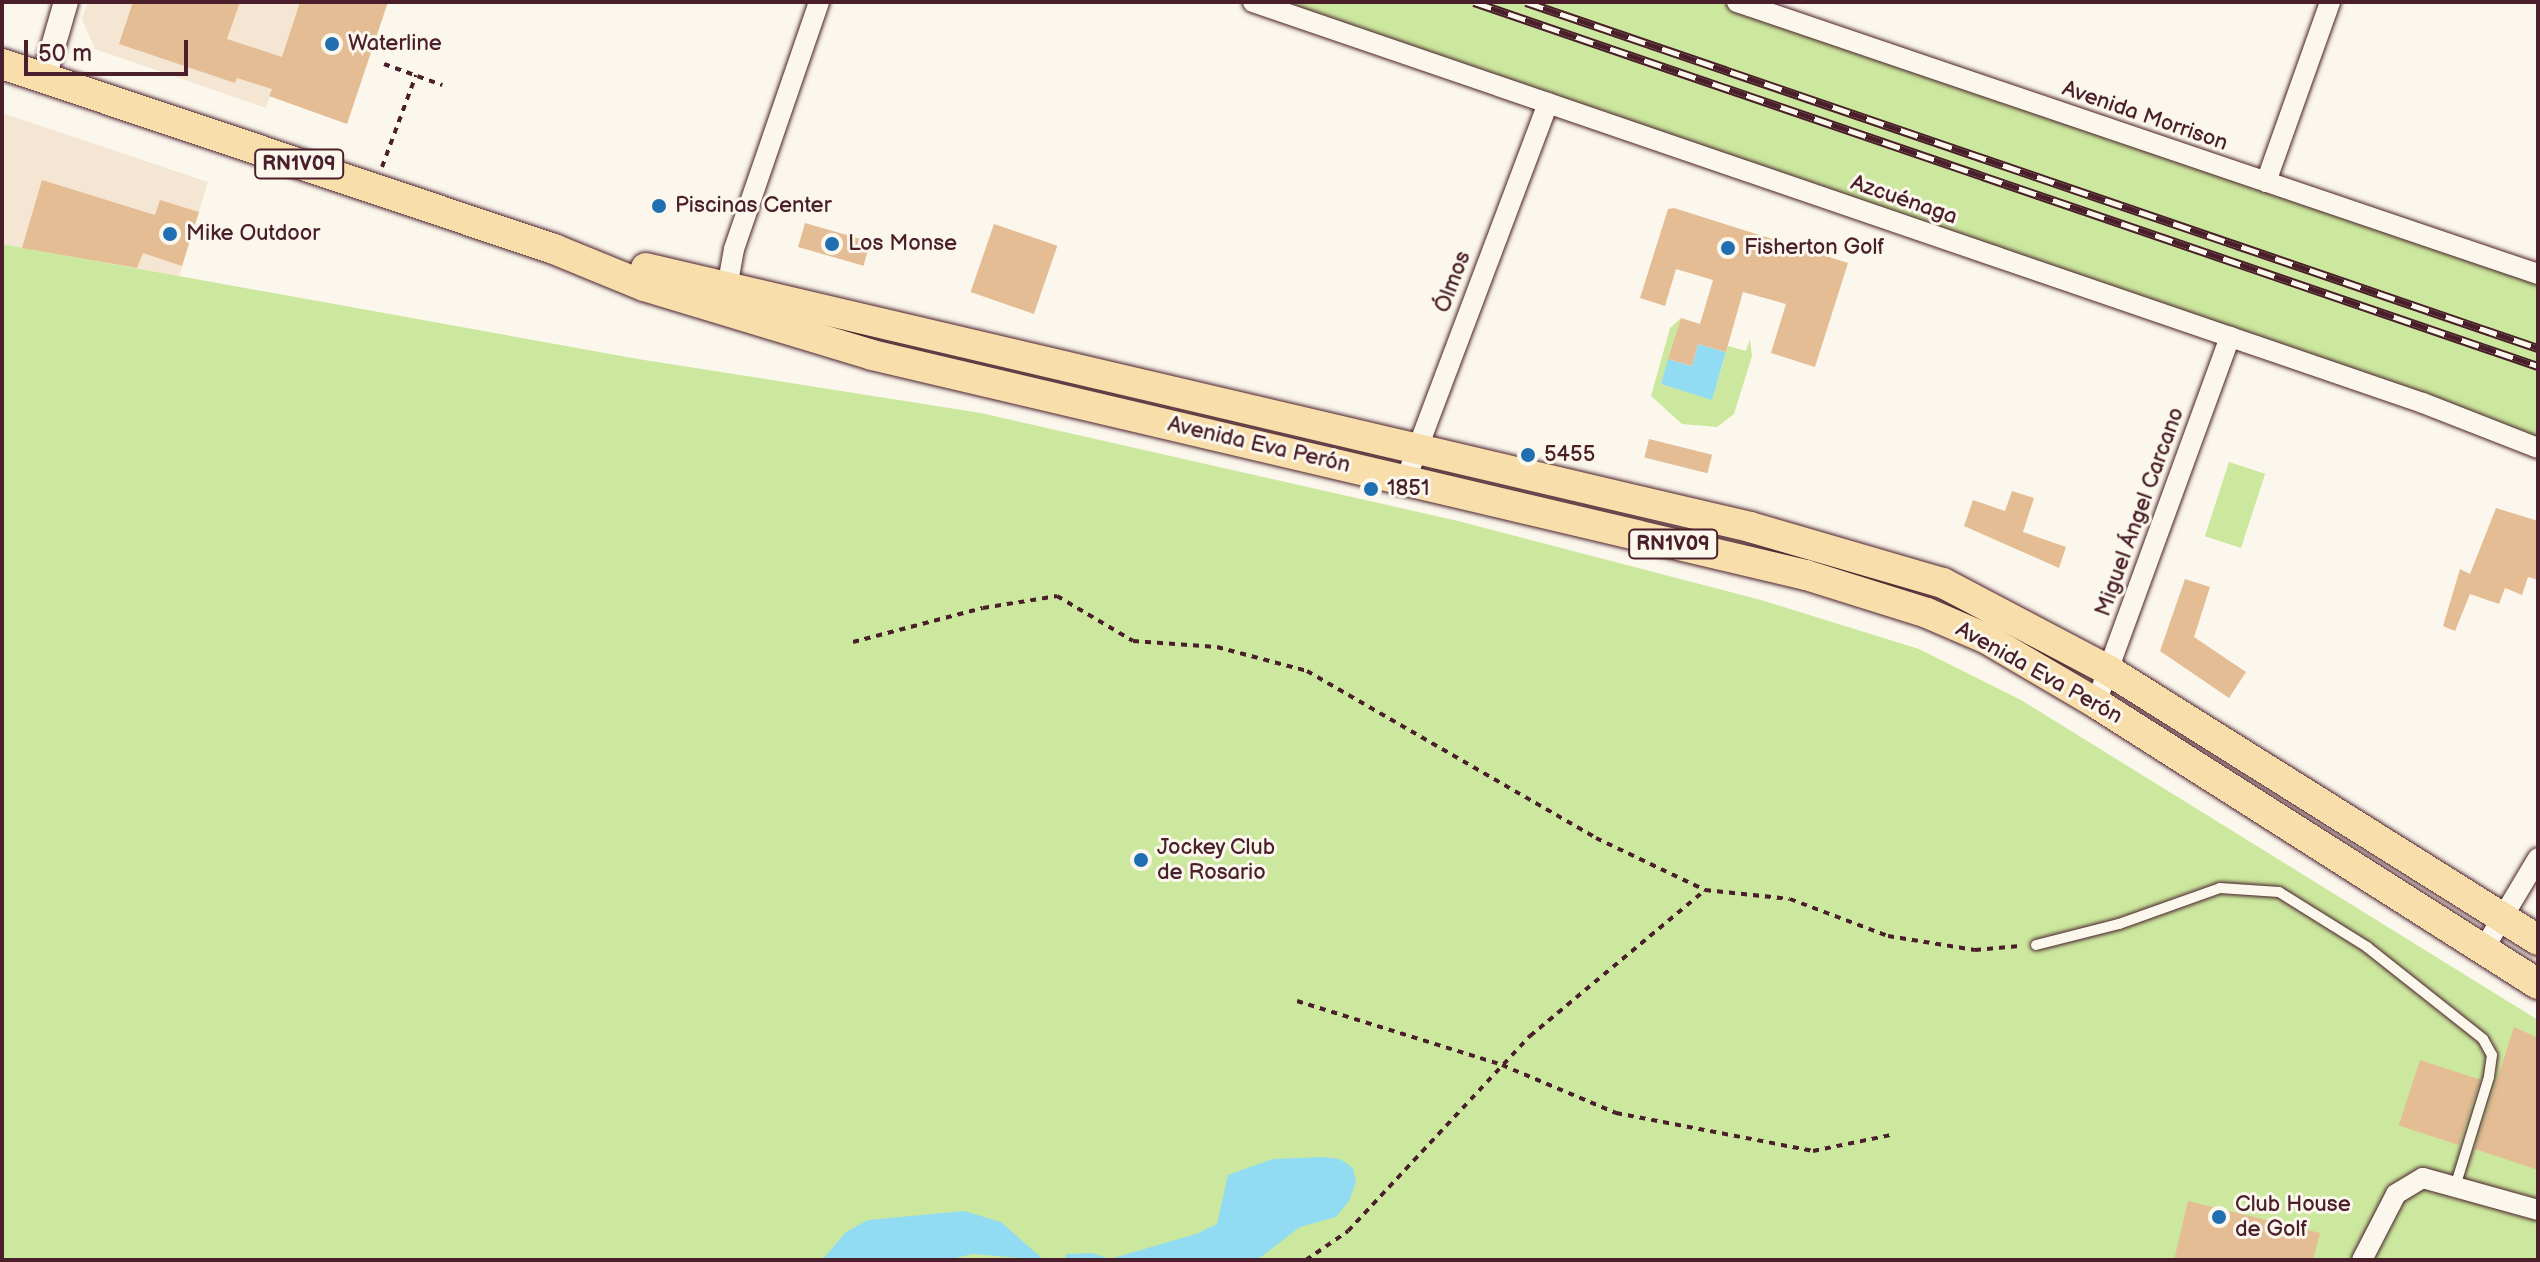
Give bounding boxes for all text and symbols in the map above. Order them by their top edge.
scale bar [28,24,192,74]
place label: Waterline [348,31,442,57]
marker: Waterline [323,35,341,53]
text: 50 m [38,39,92,68]
street label: Avenida Morrison [2059,75,2231,157]
road number: RN1V09 [253,148,345,180]
street label: Azcuénaga [1847,169,1961,231]
place label: Piscinas Center [675,193,832,219]
marker: Piscinas Center [650,197,668,215]
place label: Mike Outdoor [186,221,320,247]
marker: Mike Outdoor [161,225,179,243]
place label: Los Monse [848,231,957,257]
marker: Los Monse [823,235,841,253]
place label: Fisherton Golf [1744,235,1884,261]
marker: Fisherton Golf [1719,239,1737,257]
street label: Ólmos [1429,248,1477,316]
street label: Miguel Ángel Carcano [2090,404,2190,620]
street label: Avenida Eva Perón [1165,411,1353,479]
place label: 5455 [1544,442,1595,468]
marker: 5455 [1519,446,1537,464]
place label: 1851 [1387,476,1429,502]
marker: 1851 [1362,480,1380,498]
road number: RN1V09 [1627,528,1719,560]
street label: Avenida Eva Perón [1951,616,2127,730]
place label: Jockey Club de Rosario [1157,834,1277,886]
marker: Jockey Club de Rosario [1132,851,1150,869]
place label: Club House de Golf [2235,1191,2351,1242]
marker: Club House de Golf [2210,1208,2228,1226]

